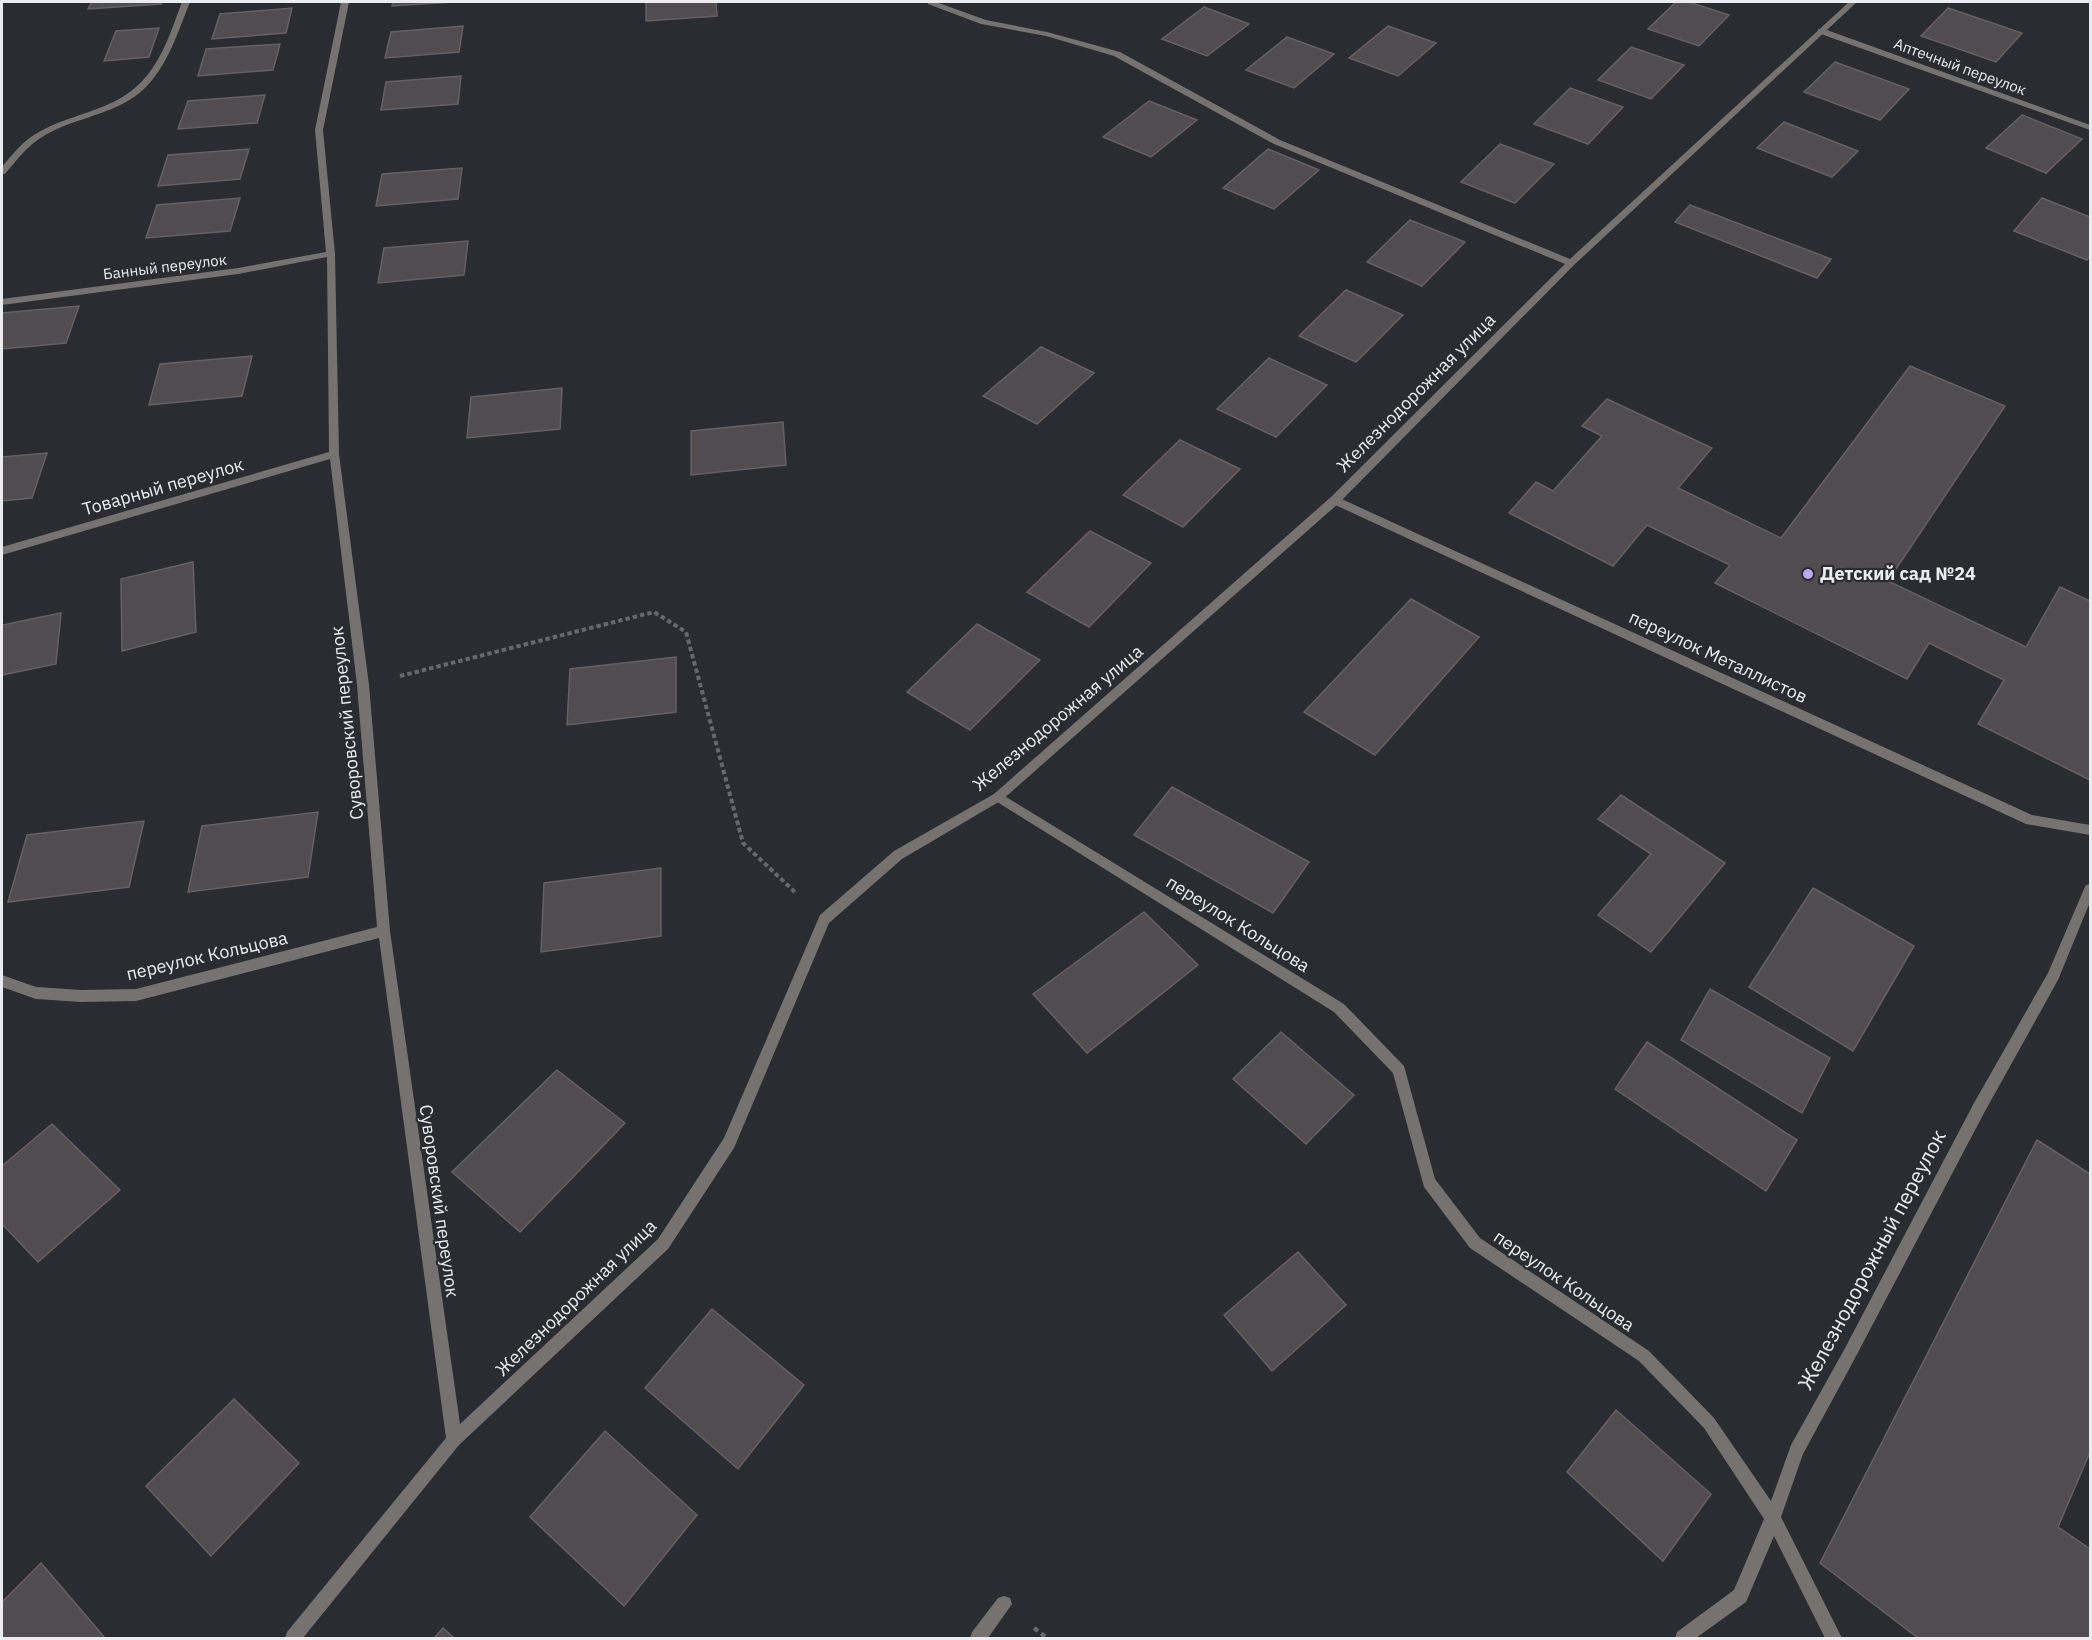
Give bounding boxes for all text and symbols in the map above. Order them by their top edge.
street label: Аптечный переулок [1891,34,2029,99]
street label: Банный переулок [102,249,228,284]
street label: Железнодорожная улица [1331,308,1500,477]
street label: Товарный переулок [79,452,246,521]
place label: Детский сад №24 [1820,562,1976,585]
marker: Детский сад №24 [1801,567,1815,581]
street label: переулок Металлистов [1625,605,1811,708]
street label: Суворовский переулок [325,625,368,821]
street label: Железнодорожная улица [968,639,1148,796]
street label: переулок Кольцова [1162,870,1315,977]
street label: переулок Кольцова [124,926,290,985]
street label: Суворовский переулок [415,1103,464,1299]
street label: Железнодорожный переулок [1790,1125,1952,1395]
street label: Железнодорожная улица [490,1214,661,1381]
street label: переулок Кольцова [1489,1225,1639,1336]

